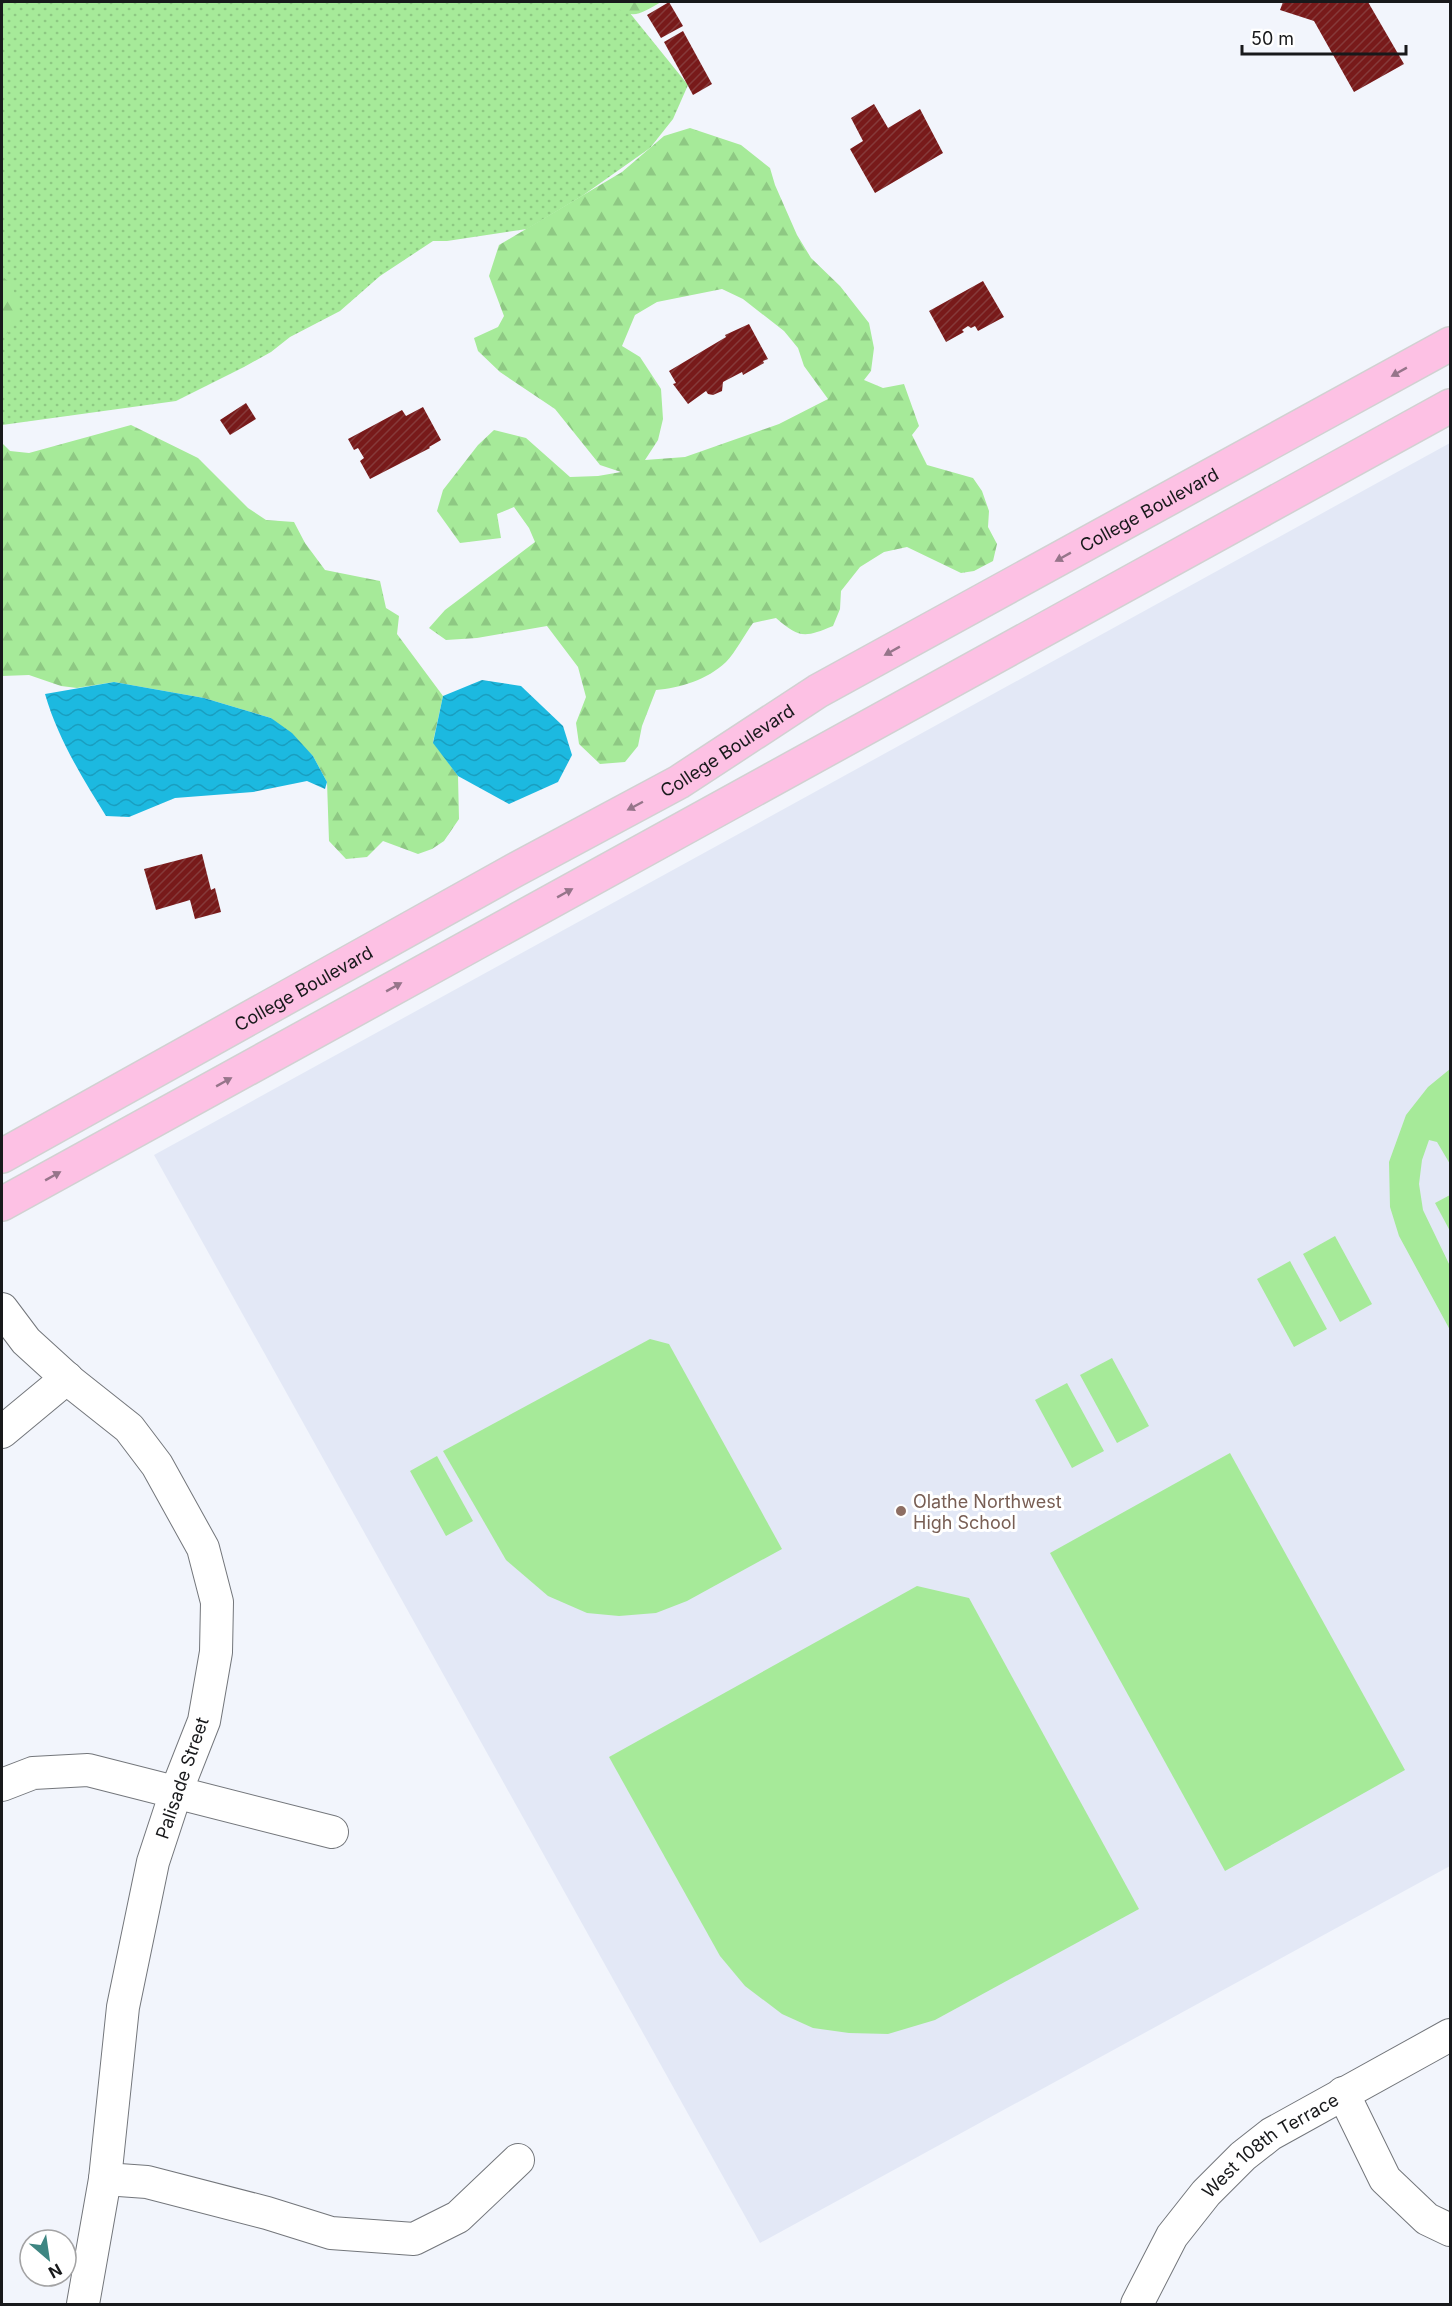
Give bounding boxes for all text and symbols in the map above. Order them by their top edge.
scale bar [1242,18,1406,56]
text: 50 m [1251,28,1294,49]
one-way arrow [1390,367,1407,377]
street label: College Boulevard [1076,463,1222,556]
one-way arrow [1054,552,1071,562]
one-way arrow [883,645,900,655]
street label: College Boulevard [656,699,798,801]
one-way arrow [626,801,643,811]
one-way arrow [557,888,574,898]
street label: College Boulevard [230,941,376,1035]
one-way arrow [386,982,403,992]
one-way arrow [215,1077,232,1087]
one-way arrow [45,1171,62,1181]
place label: Olathe Northwest High School [913,1491,1062,1533]
marker: Olathe Northwest High School [894,1504,908,1518]
street label: Palisade Street [151,1714,213,1842]
street label: West 108th Terrace [1197,2088,1342,2202]
north arrow [18,2228,78,2288]
text: N [45,2259,65,2283]

